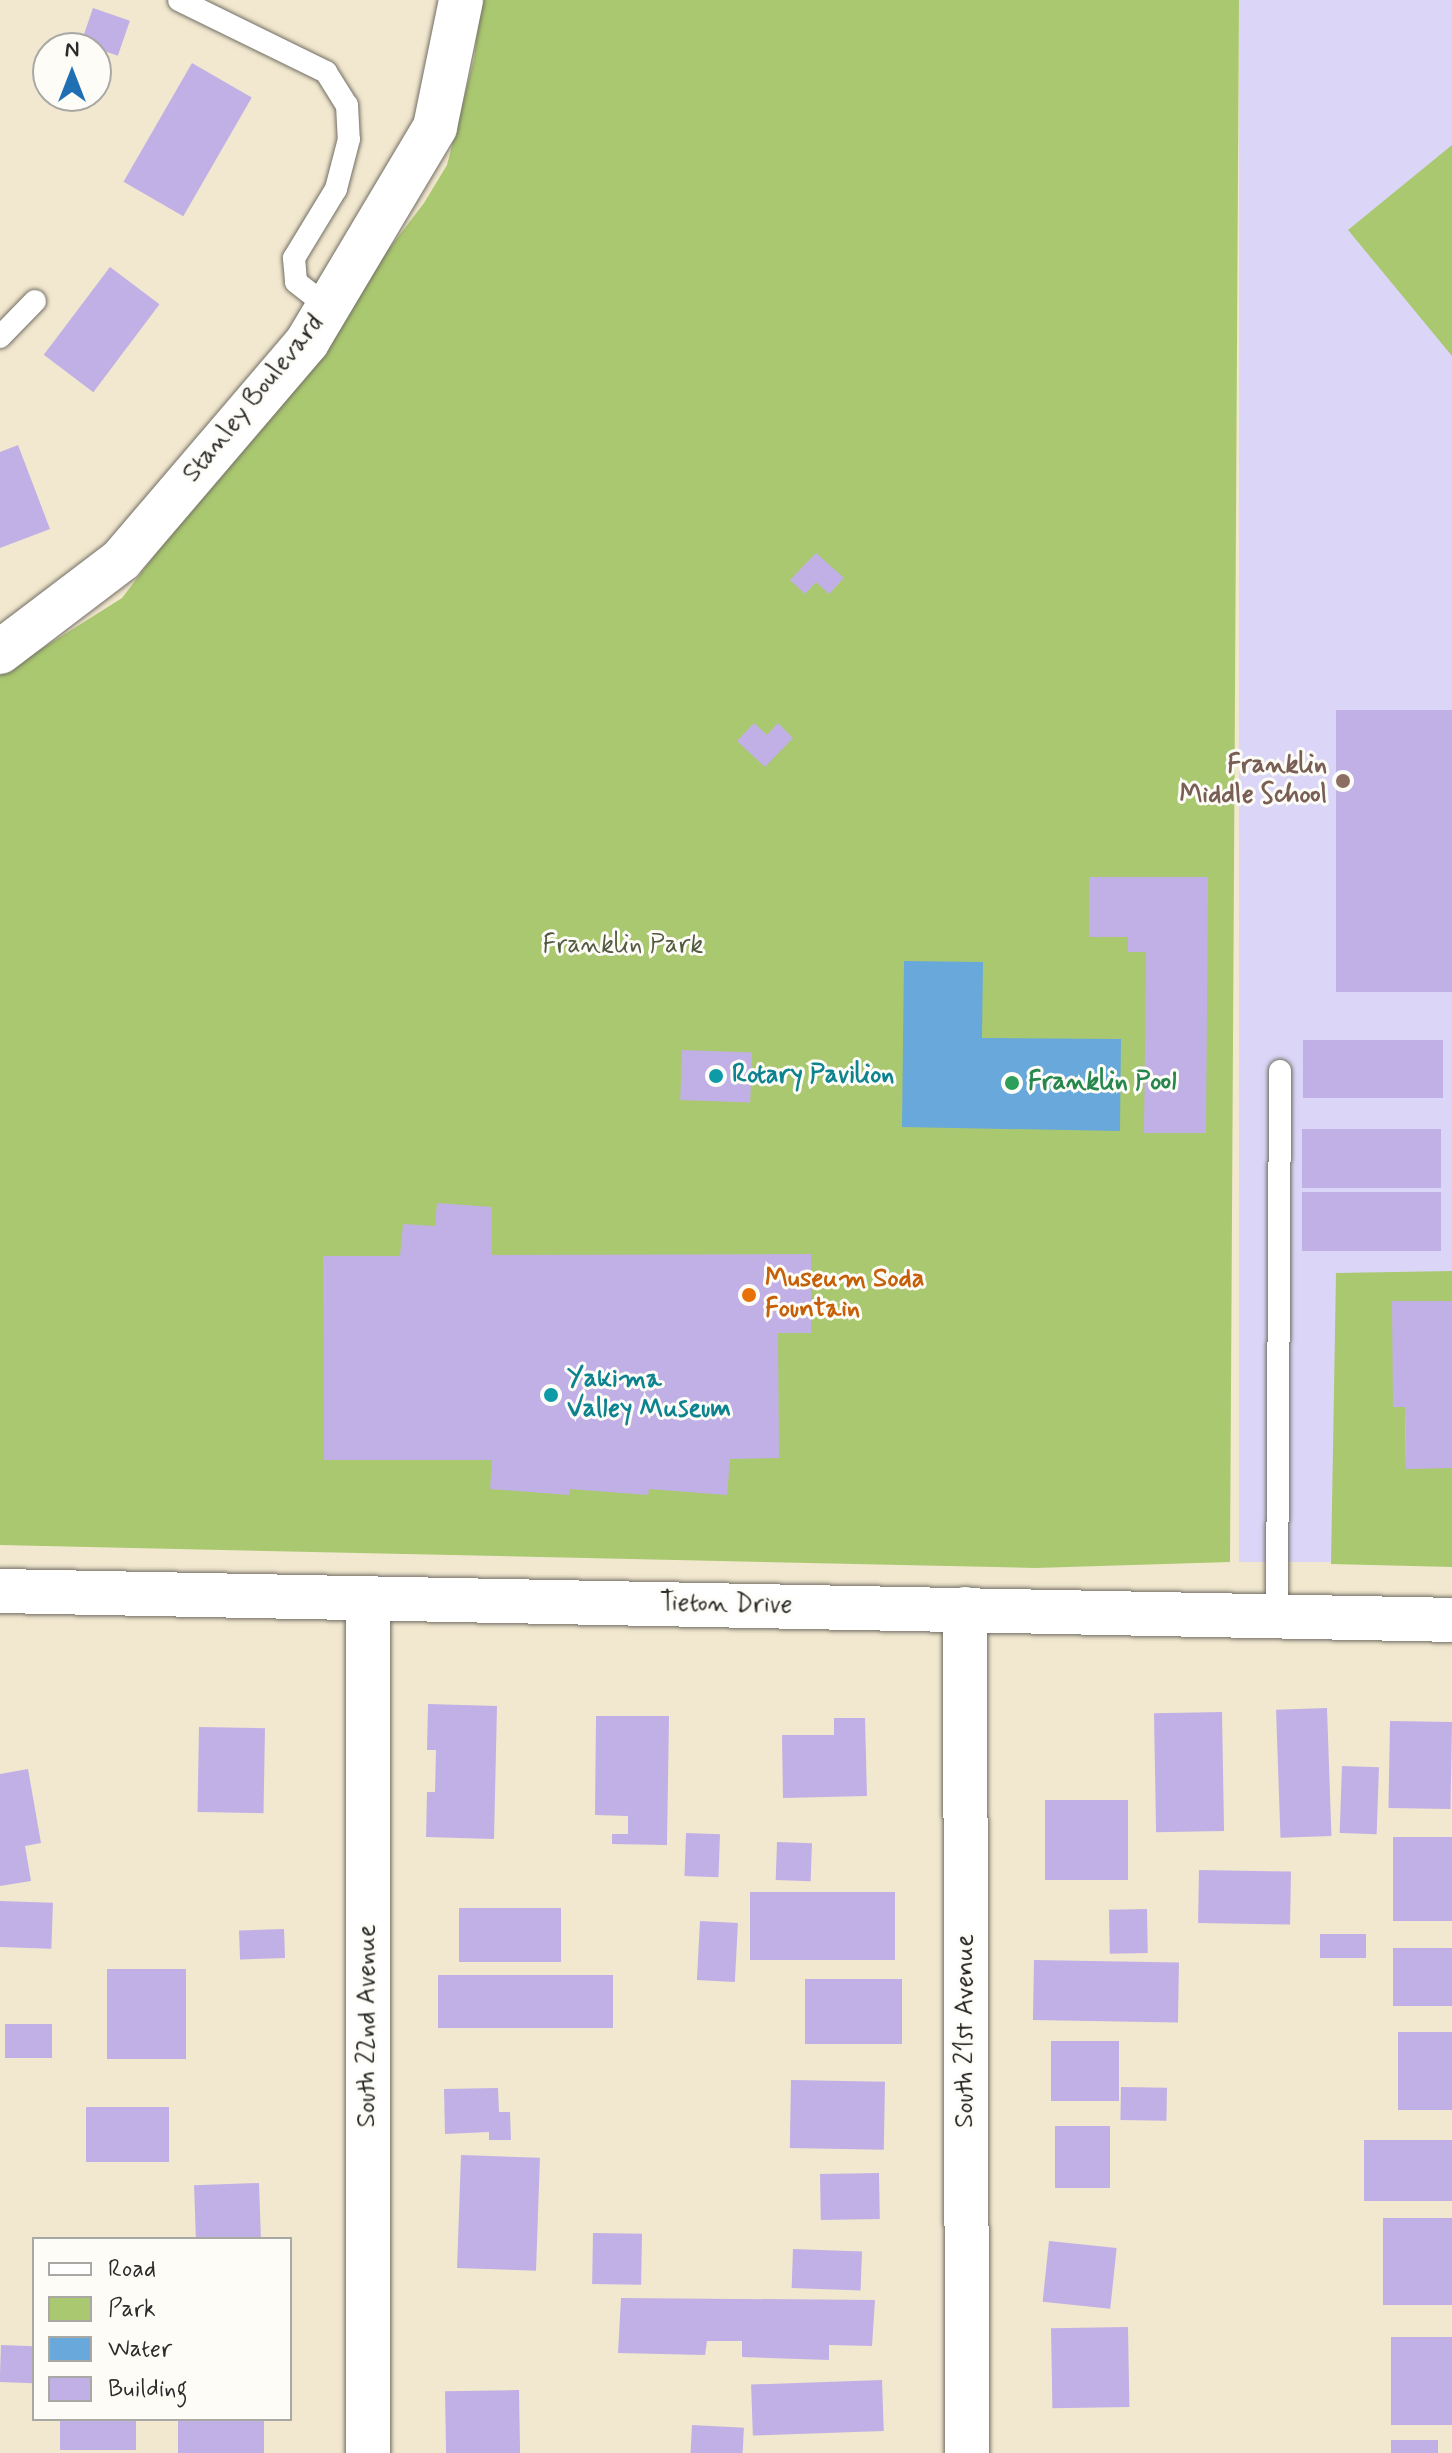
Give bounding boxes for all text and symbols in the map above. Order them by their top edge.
north arrow [32,32,112,112]
text: N [65,36,79,64]
street label: Stanley Boulevard [179,312,329,486]
place label: Franklin Middle School [1178,750,1327,812]
marker: Franklin Middle School [1334,772,1352,790]
park label: Franklin Park [544,930,702,962]
place label: Rotary Pavilion [732,1060,896,1092]
marker: Rotary Pavilion [707,1067,725,1085]
place label: Franklin Pool [1028,1067,1175,1099]
marker: Franklin Pool [1003,1074,1021,1092]
place label: Museum Soda Fountain [765,1264,924,1326]
marker: Museum Soda Fountain [740,1286,758,1304]
place label: Yakima Valley Museum [567,1364,740,1426]
marker: Yakima Valley Museum [542,1386,560,1404]
street label: Tieton Drive [659,1588,793,1622]
street label: South 22nd Avenue [352,1924,384,2128]
street label: South 21st Avenue [950,1934,982,2128]
legend [32,2237,292,2421]
text: Road [108,2254,156,2285]
text: Park [108,2294,156,2325]
text: Water [108,2334,172,2365]
text: Building [108,2374,188,2405]

